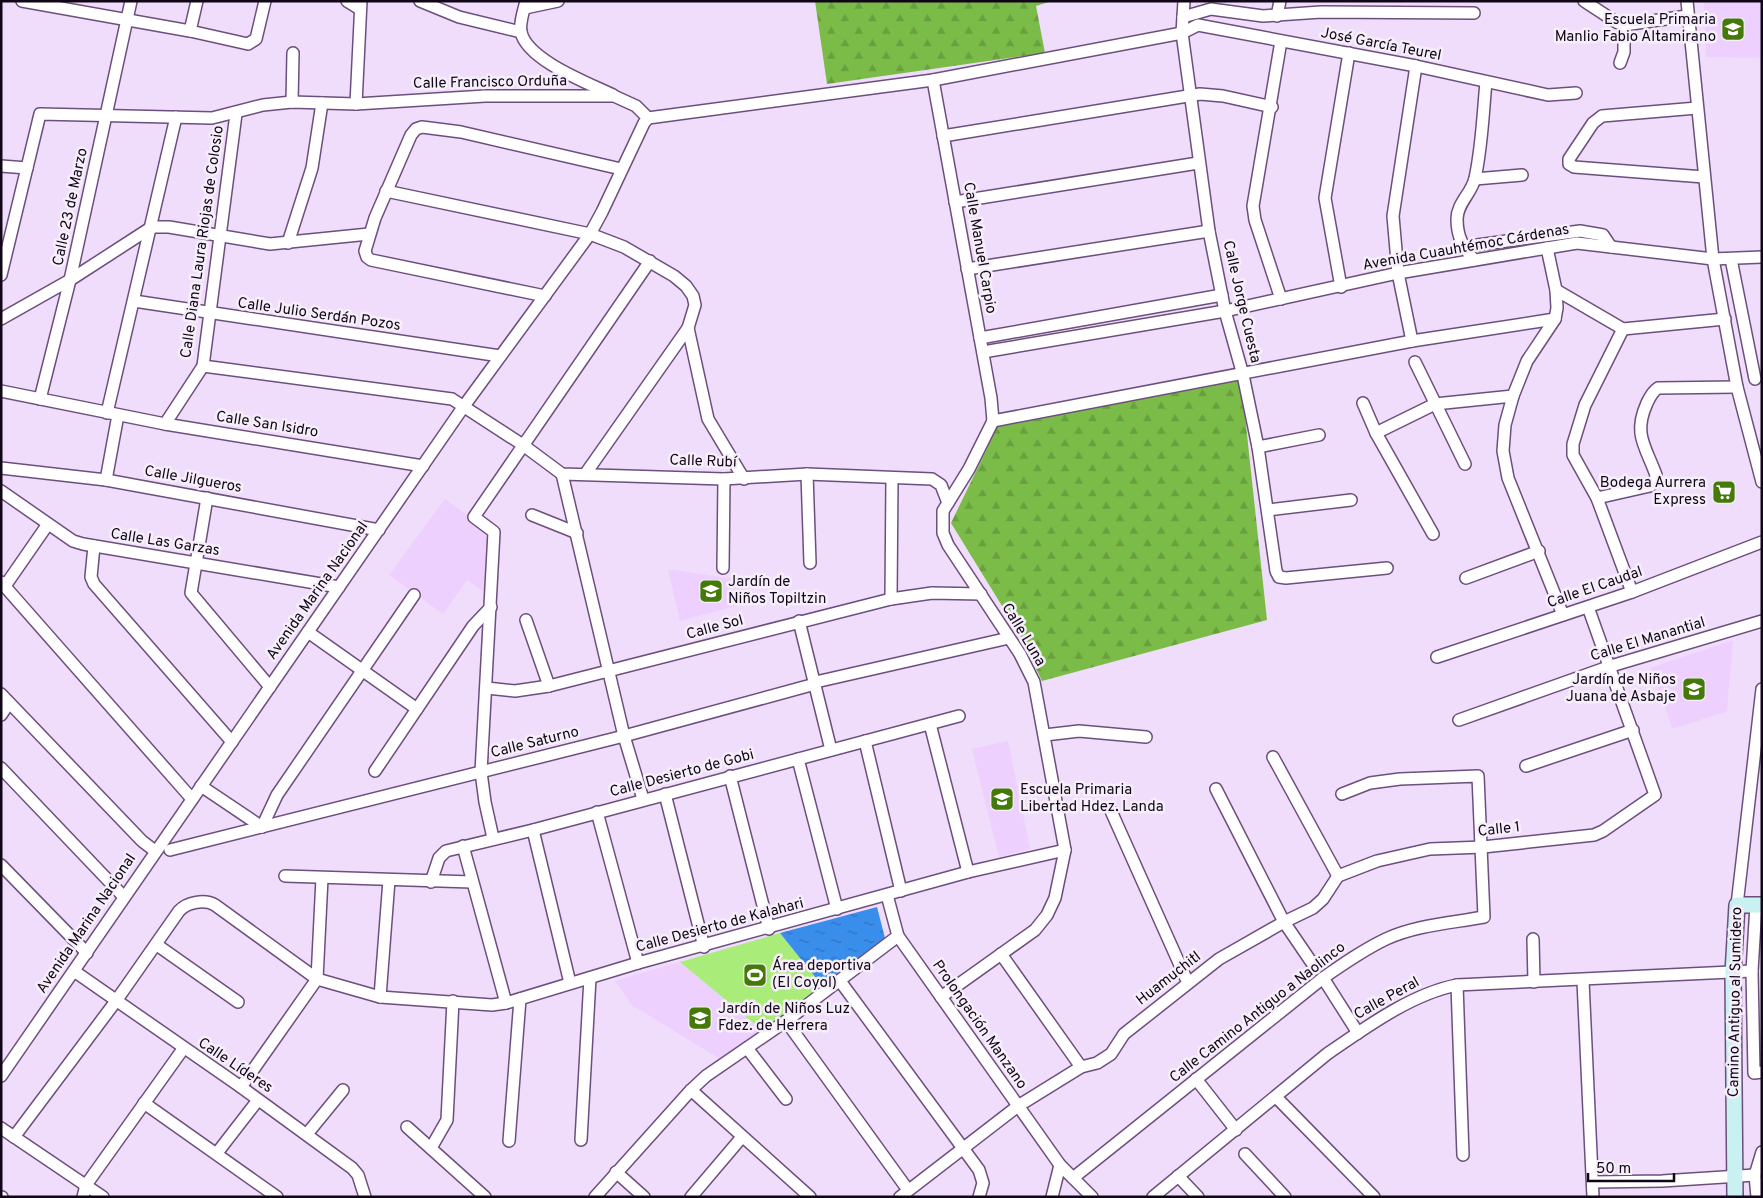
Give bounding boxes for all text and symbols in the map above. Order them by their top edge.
place label: Escuela Primaria Manlio Fabio Altamirano [1555,11,1716,47]
school or university icon: Escuela Primaria Manlio Fabio Altamirano [1720,16,1746,42]
street label: José García Teurel [1319,24,1443,66]
street label: Calle Francisco Orduña [413,72,567,94]
street label: Calle Diana Laura Riojas de Colosio [177,124,229,360]
street label: Calle 23 de Marzo [49,146,93,268]
street label: Calle Manuel Carpio [958,181,1000,315]
street label: Avenida Cuauhtémoc Cárdenas [1361,220,1571,276]
street label: Calle Jorge Cuesta [1218,239,1264,365]
street label: Calle Julio Serdán Pozos [236,294,402,336]
street label: Calle San Isidro [215,408,319,442]
street label: Calle Rubí [669,451,738,473]
street label: Calle Jilgueros [143,462,243,498]
place label: Bodega Aurrera Express [1600,474,1706,510]
supermarket icon: Bodega Aurrera Express [1711,479,1737,505]
street label: Avenida Marina Nacional [263,518,373,664]
street label: Calle Las Garzas [109,525,221,561]
street label: Calle El Caudal [1545,563,1645,613]
place label: Jardín de Niños Topiltzin [728,573,826,609]
school or university icon: Jardín de Niños Topiltzin [698,578,724,604]
street label: Calle Luna [997,600,1049,670]
street label: Calle Sol [684,611,746,645]
street label: Calle El Manantial [1588,614,1708,666]
place label: Jardín de Niños Juana de Asbaje [1566,671,1676,707]
school or university icon: Jardín de Niños Juana de Asbaje [1681,676,1707,702]
street label: Calle Saturno [489,723,581,763]
street label: Calle Desierto de Gobi [608,746,756,802]
place label: Escuela Primaria Libertad Hdez. Landa [1020,781,1164,817]
school or university icon: Escuela Primaria Libertad Hdez. Landa [989,786,1015,812]
street label: Calle 1 [1477,818,1521,842]
street label: Avenida Marina Nacional [33,850,141,998]
street label: Calle Desierto de Kalahari [634,894,806,958]
street label: Camino Antiguo al Sumidero [1725,907,1747,1097]
street label: Calle Camino Antiguo a Naolinco [1166,938,1350,1088]
street label: Huamuchitl [1133,948,1205,1010]
place label: Área deportiva (El Coyol) [772,956,871,993]
street label: Prolongación Manzano [927,957,1031,1093]
sports icon: Área deportiva (El Coyol) [742,962,768,988]
street label: Calle Peral [1351,973,1423,1025]
place label: Jardín de Niños Luz Fdez. de Herrera [718,1000,850,1036]
school or university icon: Jardín de Niños Luz Fdez. de Herrera [687,1005,713,1031]
street label: Calle Líderes [194,1034,276,1098]
scale bar [1588,1150,1674,1182]
text: 50 m [1596,1160,1631,1179]

